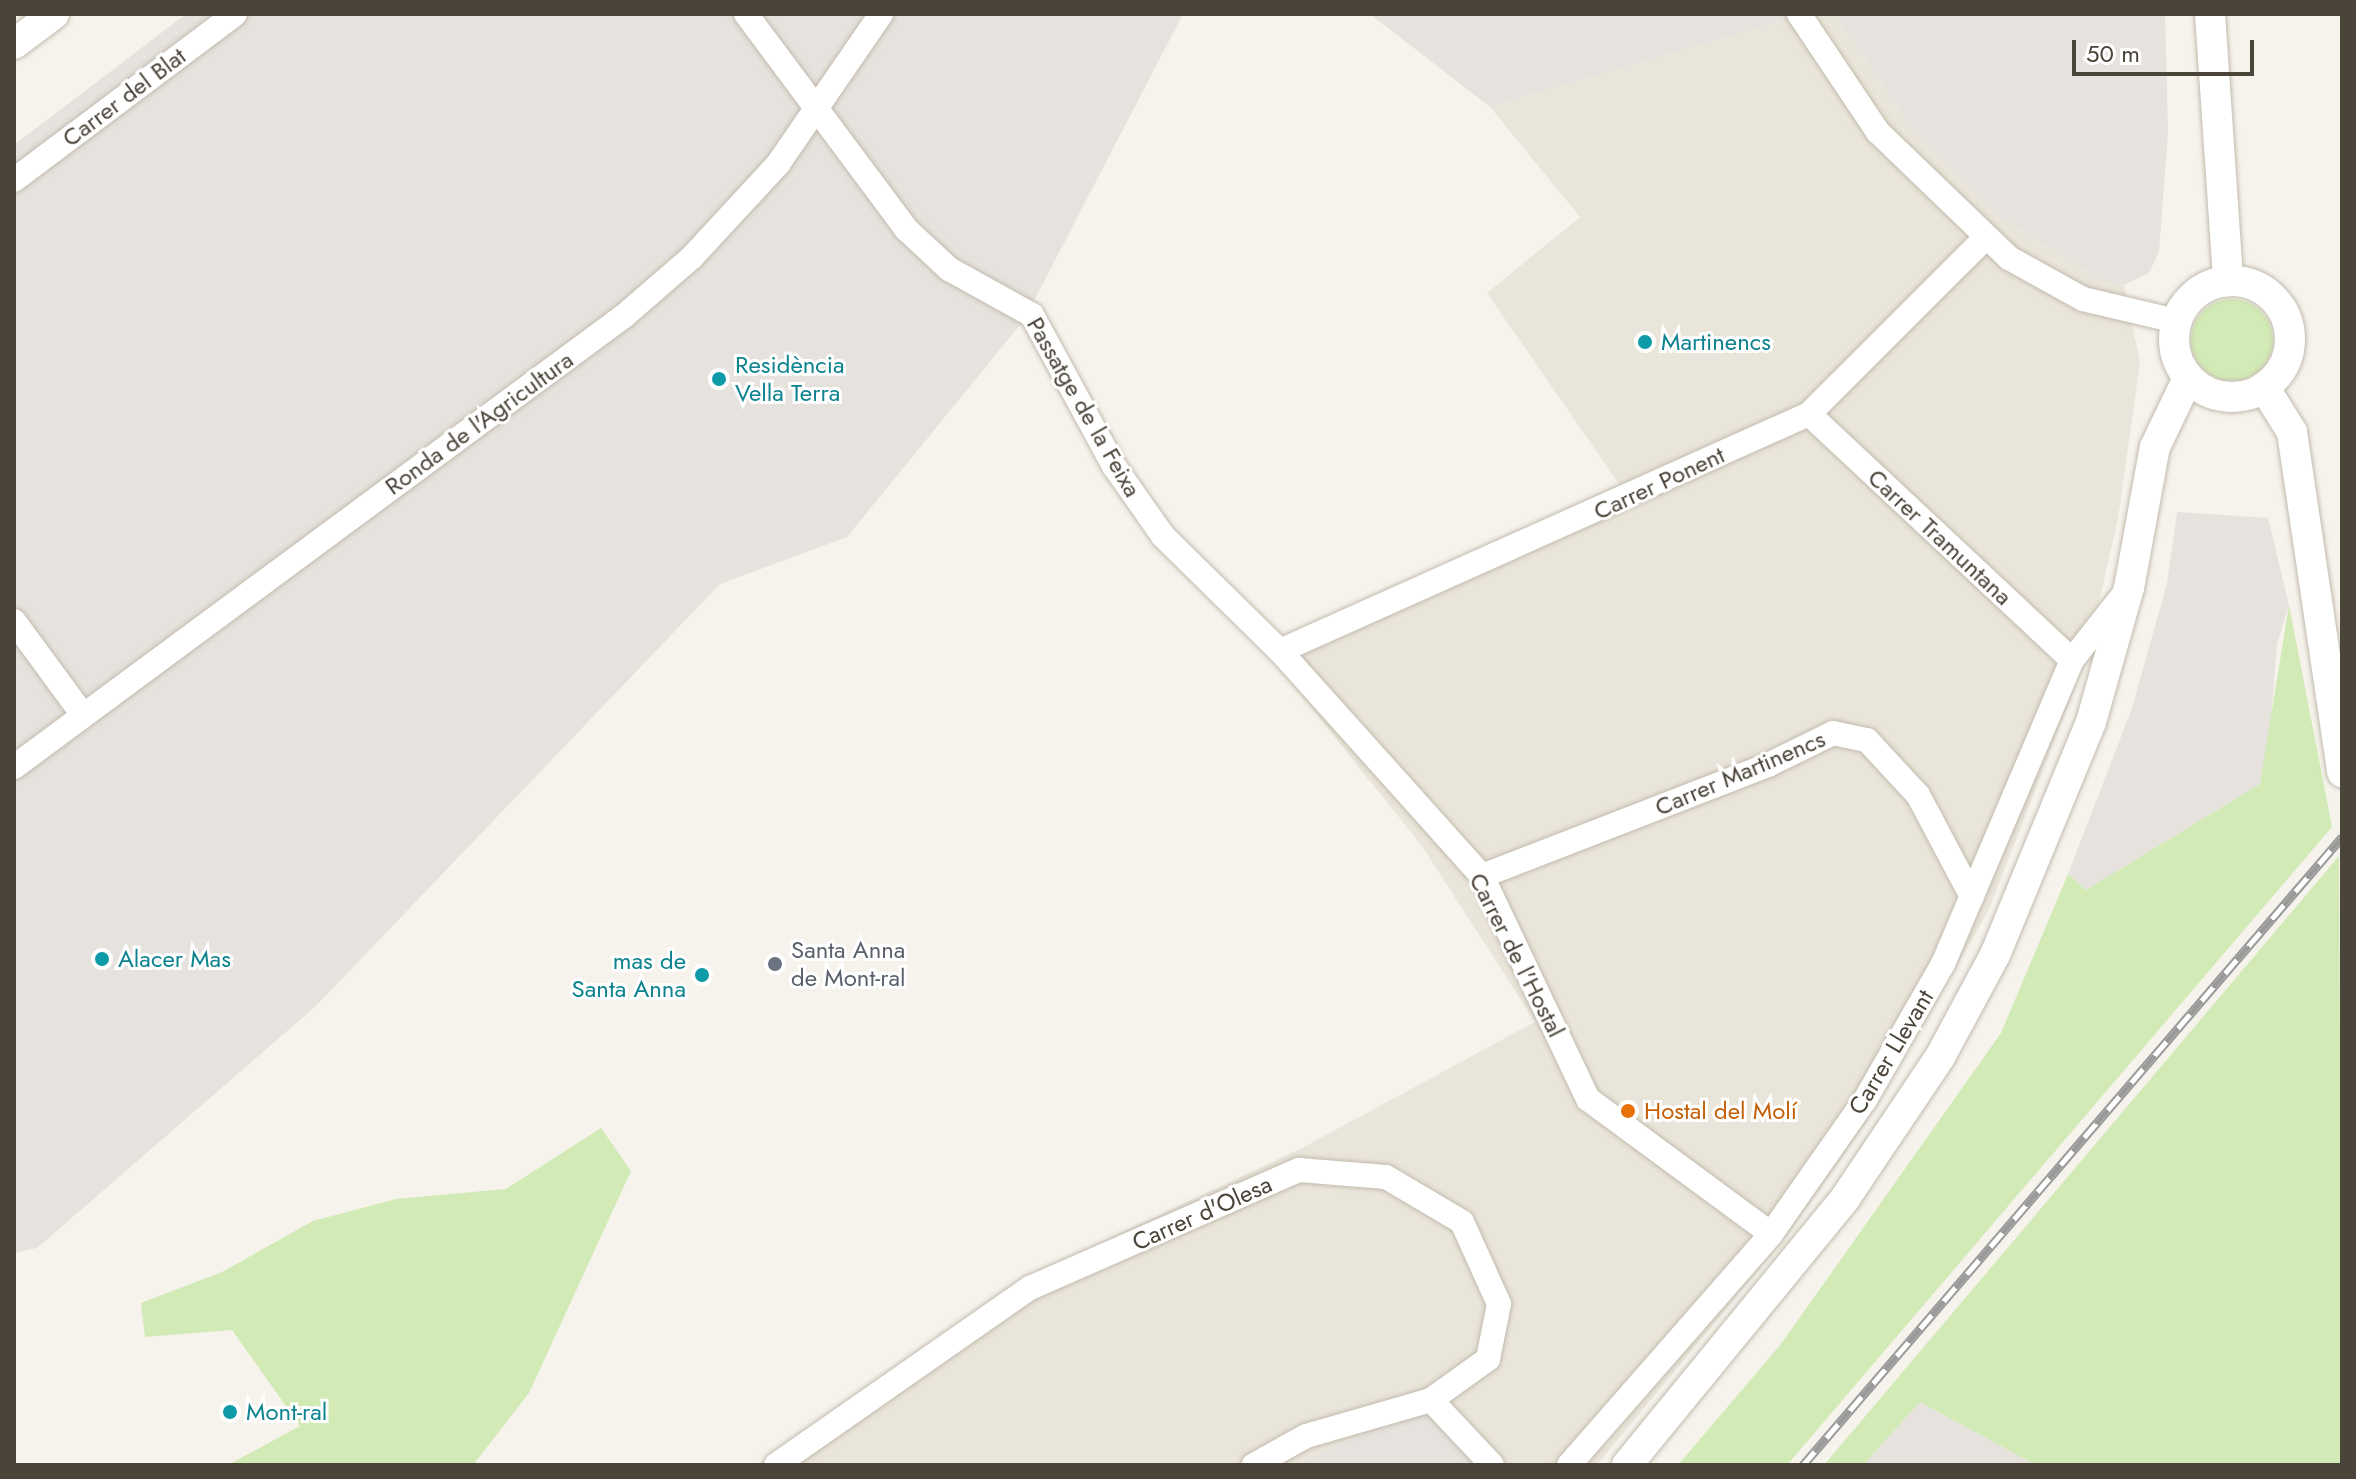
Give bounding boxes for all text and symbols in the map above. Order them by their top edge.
scale bar [2076,24,2258,74]
text: 50 m [2086,36,2140,71]
street label: Carrer del Blat [57,41,191,153]
street label: Passatge de la Feixa [1021,312,1147,502]
place label: Martinencs [1661,328,1771,356]
marker: Martinencs [1636,333,1654,351]
street label: Ronda de l'Agricultura [379,345,579,501]
place label: Residència Vella Terra [735,351,845,407]
marker: Residència Vella Terra [710,370,728,388]
street label: Carrer Ponent [1589,440,1729,526]
street label: Carrer Tramuntana [1862,463,2018,611]
street label: Carrer Martinencs [1651,724,1829,822]
street label: Carrer de l'Hostal [1463,868,1571,1042]
place label: Santa Anna de Mont-ral [791,936,905,992]
place label: Alacer Mas [118,945,231,973]
place label: mas de Santa Anna [572,947,686,1003]
marker: Alacer Mas [93,950,111,968]
marker: Santa Anna de Mont-ral [766,955,784,973]
marker: mas de Santa Anna [693,966,711,984]
street label: Carrer Llevant [1842,984,1940,1120]
place label: Hostal del Molí [1644,1097,1797,1125]
marker: Hostal del Molí [1619,1102,1637,1120]
street label: Carrer d'Olesa [1128,1169,1276,1257]
place label: Mont-ral [246,1398,327,1426]
marker: Mont-ral [221,1403,239,1421]

